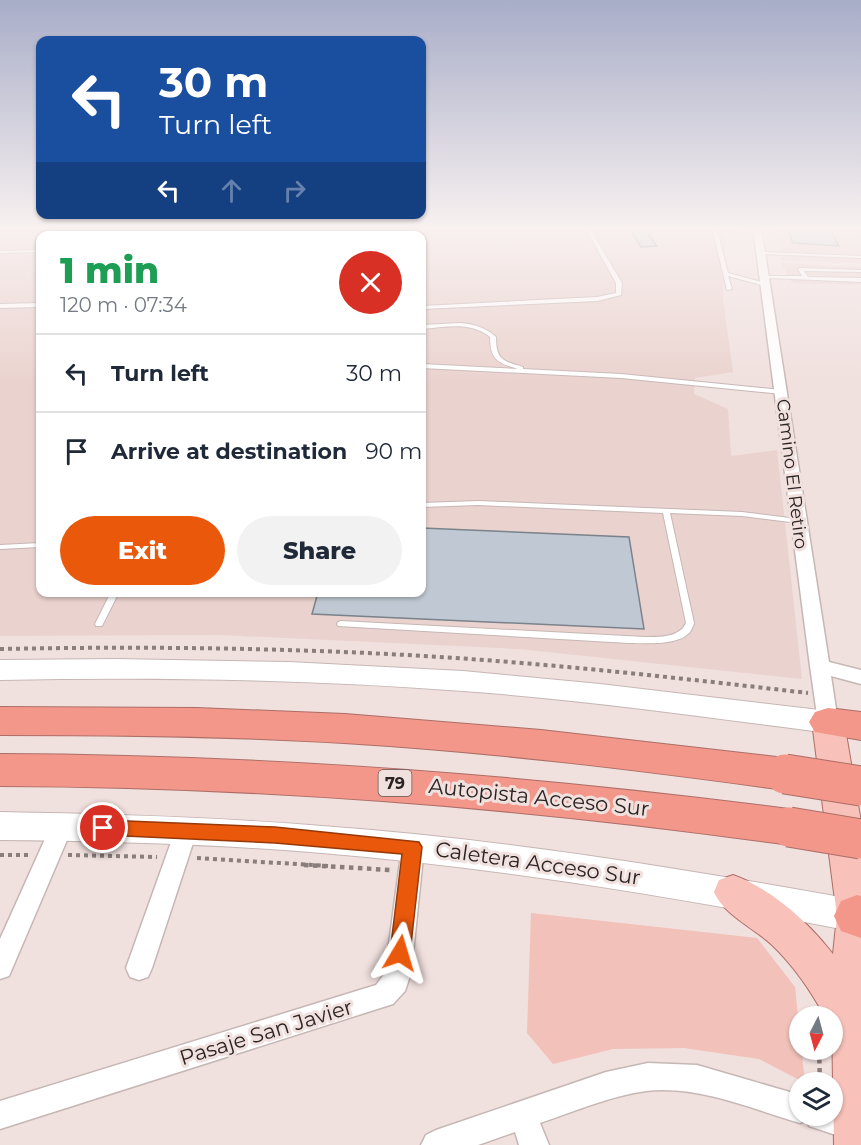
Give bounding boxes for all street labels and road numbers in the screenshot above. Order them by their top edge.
street label: Camino El Retiro [772,398,812,550]
road number: 79 [378,770,412,796]
street label: Autopista Acceso Sur [427,773,651,821]
street label: Caletera Acceso Sur [434,836,642,890]
street label: Pasaje San Javier [176,994,356,1070]

